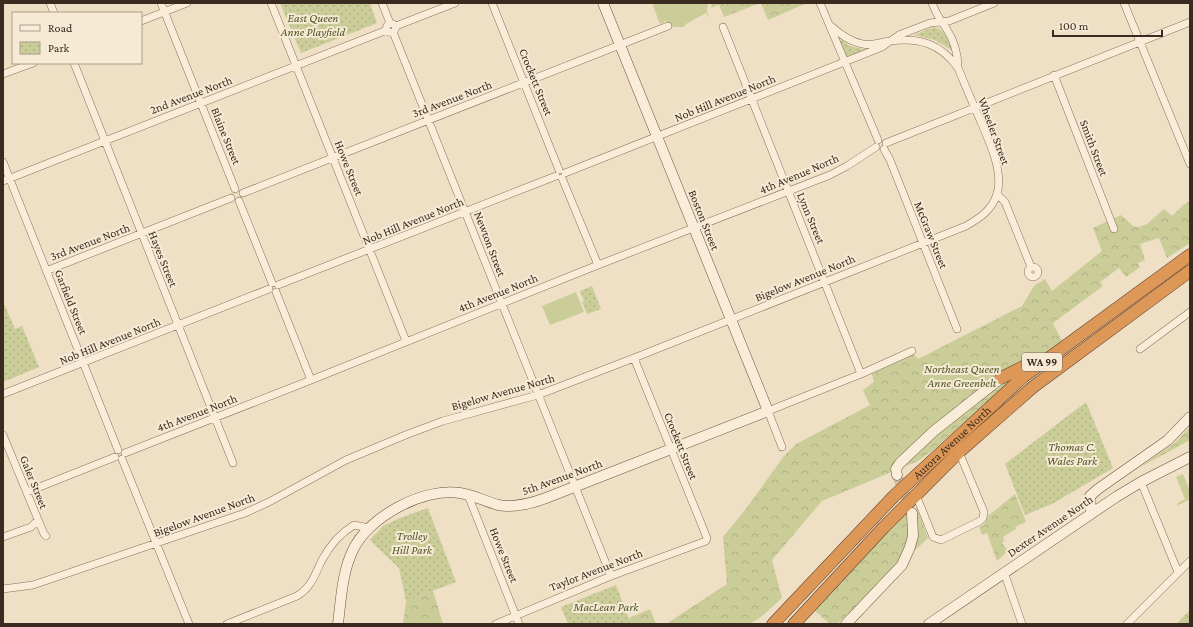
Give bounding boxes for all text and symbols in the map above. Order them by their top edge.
park label: East Queen Anne Playfield [280,11,345,39]
legend [12,12,142,64]
scale bar [1053,12,1162,38]
text: 100 m [1059,19,1089,33]
text: Road [48,21,73,35]
text: Park [48,41,70,55]
street label: Crockett Street [516,46,556,119]
street label: Nob Hill Avenue North [672,71,778,125]
street label: 2nd Avenue North [148,73,235,117]
street label: 3rd Avenue North [410,77,494,121]
street label: Wheeler Street [975,95,1013,168]
street label: Blaine Street [208,105,244,168]
street label: Smith Street [1077,118,1112,179]
street label: Howe Street [332,138,367,199]
street label: 4th Avenue North [757,151,841,197]
street label: Boston Street [686,188,723,253]
street label: Lynn Street [794,190,828,247]
street label: Nob Hill Avenue North [360,194,466,248]
street label: McGraw Street [911,199,951,272]
street label: Newton Street [471,209,509,279]
street label: 3rd Avenue North [48,220,132,264]
street label: Hayes Street [145,229,181,290]
street label: Bigelow Avenue North [753,251,858,305]
street label: Garfield Street [52,267,91,338]
street label: 4th Avenue North [456,270,540,315]
street label: Nob Hill Avenue North [57,314,163,368]
road number: WA 99 [1022,353,1062,371]
park label: Northeast Queen Anne Greenbelt [924,362,1000,390]
street label: Bigelow Avenue North [450,370,557,413]
street label: 4th Avenue North [155,391,240,435]
street label: Aurora Avenue North [910,403,994,482]
street label: Crockett Street [661,410,701,483]
park label: Thomas C. Wales Park [1047,440,1098,468]
street label: Galer Street [17,453,51,512]
street label: 5th Avenue North [520,456,605,498]
street label: Bigelow Avenue North [151,490,257,540]
street label: Dexter Avenue North [1004,492,1096,560]
street label: Howe Street [487,525,522,586]
park label: Trolley Hill Park [392,529,433,557]
street label: Taylor Avenue North [547,546,645,594]
park label: MacLean Park [572,600,639,614]

